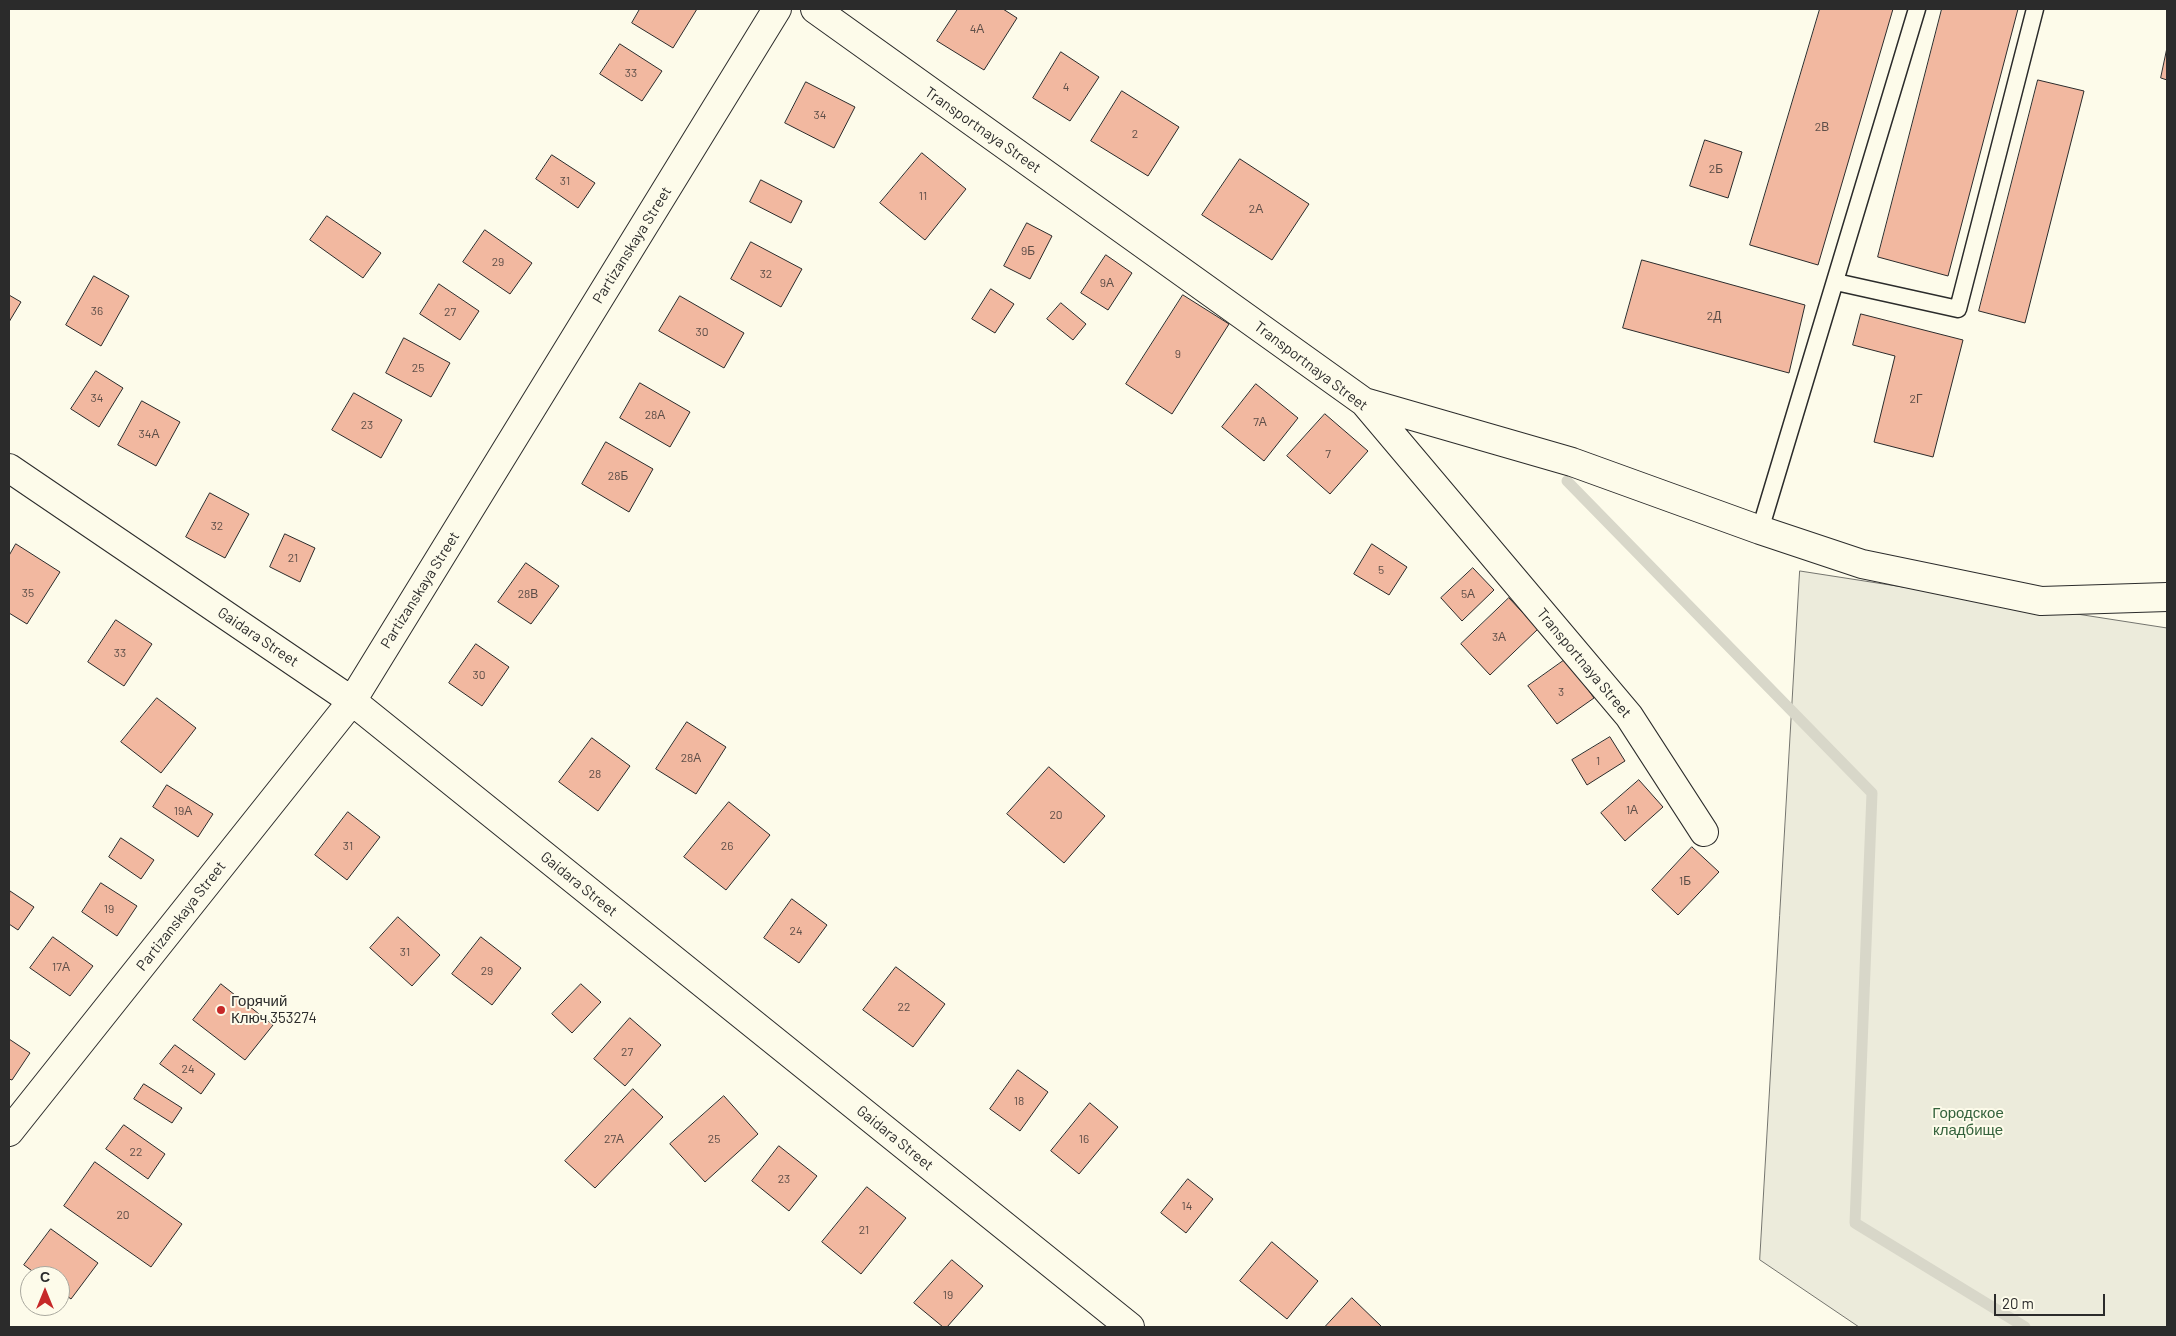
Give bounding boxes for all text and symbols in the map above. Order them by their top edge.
house number: 4А [970,22,984,36]
house number: 33 [625,66,637,80]
house number: 4 [1063,80,1069,94]
street label: Transportnaya Street [921,83,1045,177]
house number: 34 [814,108,826,122]
house number: 2В [1815,120,1829,134]
house number: 2 [1132,127,1138,141]
house number: 2Б [1709,162,1723,176]
house number: 31 [560,174,570,188]
street label: Partizanskaya Street [589,183,675,307]
house number: 11 [919,189,927,203]
house number: 2А [1249,202,1263,216]
house number: 9Б [1021,244,1035,258]
house number: 29 [492,255,504,269]
house number: 32 [760,267,772,281]
house number: 9А [1100,276,1114,290]
house number: 36 [91,304,103,318]
house number: 27 [444,305,456,319]
house number: 2Д [1707,309,1721,323]
street label: Transportnaya Street [1251,317,1371,415]
house number: 30 [696,325,708,339]
house number: 9 [1175,347,1181,361]
house number: 25 [412,361,424,375]
house number: 34 [91,391,103,405]
house number: 2Г [1910,392,1922,406]
house number: 28А [645,408,665,422]
house number: 7А [1253,415,1267,429]
house number: 23 [361,418,373,432]
house number: 34А [139,427,159,441]
house number: 7 [1325,447,1331,461]
house number: 28Б [608,469,628,483]
house number: 32 [211,519,223,533]
street label: Partizanskaya Street [377,528,463,652]
house number: 21 [288,551,298,565]
house number: 5 [1378,563,1384,577]
house number: 35 [22,586,34,600]
house number: 28В [518,587,538,601]
house number: 5А [1461,587,1475,601]
street label: Gaidara Street [214,603,302,671]
street label: Transportnaya Street [1533,604,1635,722]
house number: 3А [1492,630,1506,644]
house number: 33 [114,646,126,660]
house number: 30 [473,668,485,682]
house number: 3 [1558,685,1564,699]
house number: 28А [681,751,701,765]
house number: 1 [1596,754,1600,768]
house number: 28 [589,767,601,781]
house number: 1А [1626,803,1638,817]
house number: 19А [174,804,192,818]
house number: 20 [1049,808,1063,822]
house number: 31 [343,839,353,853]
house number: 26 [721,839,733,853]
street label: Gaidara Street [537,848,621,920]
street label: Partizanskaya Street [133,857,229,975]
house number: 1Б [1679,874,1691,888]
house number: 19 [104,902,114,916]
house number: 24 [789,924,803,938]
house number: 31 [400,945,410,959]
house number: 17А [52,960,70,974]
house number: 29 [481,964,493,978]
place label: Горячий Ключ 353274 [231,992,317,1027]
house number: 22 [898,1000,910,1014]
marker: Горячий Ключ 353274 [215,1004,227,1016]
house number: 27 [621,1045,633,1059]
house number: 24 [181,1062,195,1076]
house number: 18 [1014,1094,1024,1108]
street label: Gaidara Street [853,1102,937,1174]
park label: Городское кладбище [1932,1104,2004,1139]
house number: 27А [604,1132,624,1146]
house number: 25 [708,1132,720,1146]
house number: 16 [1079,1132,1089,1146]
house number: 22 [130,1145,142,1159]
house number: 23 [778,1172,790,1186]
house number: 14 [1182,1199,1192,1213]
house number: 20 [116,1208,130,1222]
house number: 21 [859,1223,869,1237]
north arrow [20,1266,70,1316]
text: С [40,1268,50,1285]
scale bar [1996,1284,2107,1316]
house number: 19 [943,1288,953,1302]
text: 20 m [2002,1294,2034,1312]

